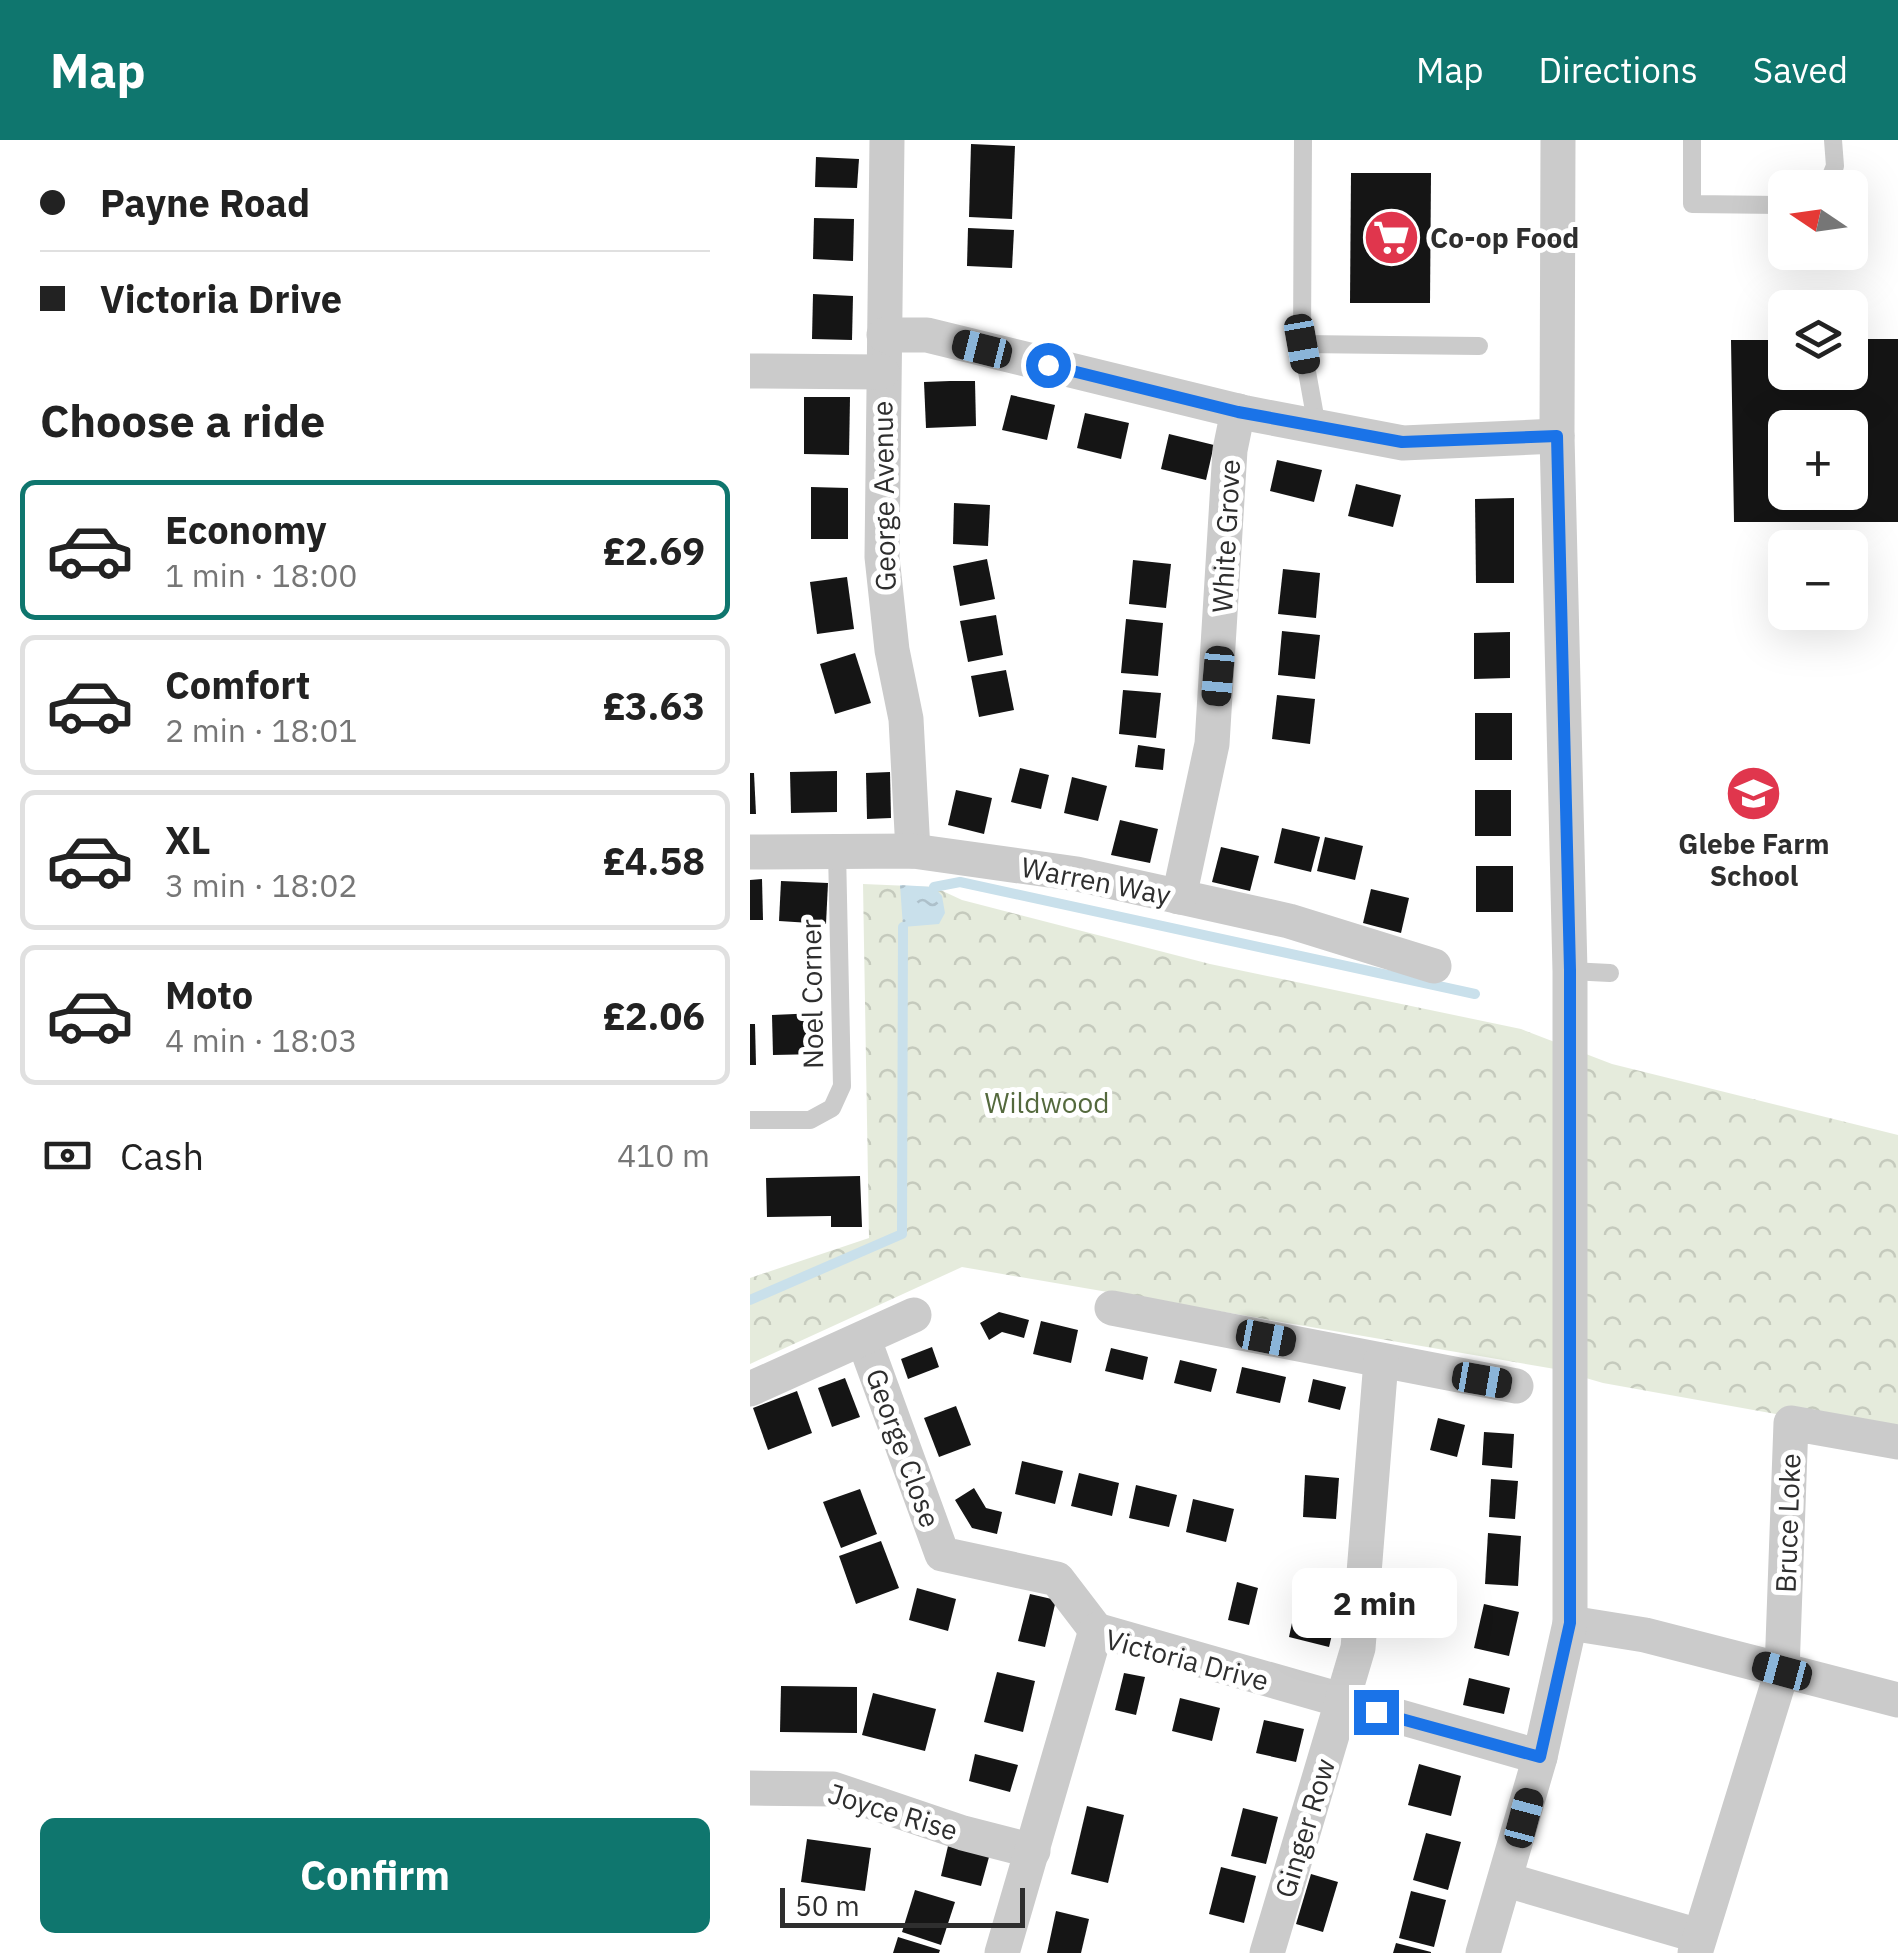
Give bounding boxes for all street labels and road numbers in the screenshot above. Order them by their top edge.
street label: George Avenue [863,401,904,591]
street label: White Grove [1203,458,1248,614]
street label: Warren Way [1018,848,1174,913]
street label: Noel Corner [792,919,831,1069]
street label: George Close [858,1363,949,1532]
street label: Bruce Loke [1767,1453,1808,1593]
street label: Victoria Drive [1102,1620,1273,1699]
street label: Ginger Row [1266,1754,1343,1902]
street label: Joyce Rise [824,1774,962,1849]

